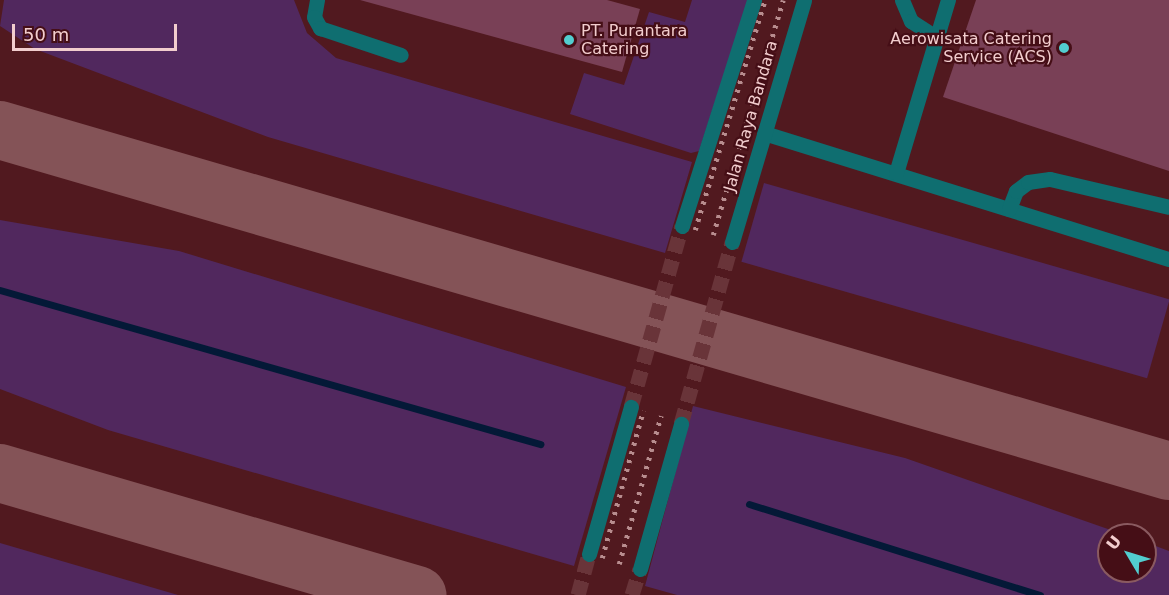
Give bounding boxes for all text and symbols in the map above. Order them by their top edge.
scale bar [15,12,180,50]
place label: PT. Purantara Catering [581,21,687,59]
text: 50 m [23,24,69,45]
place label: Aerowisata Catering Service (ACS) [890,29,1052,67]
marker: PT. Purantara Catering [562,33,576,47]
street label: Jalan Raya Bandara [720,38,782,194]
marker: Aerowisata Catering Service (ACS) [1057,41,1071,55]
north arrow [1097,523,1157,583]
text: U [1103,532,1125,554]

